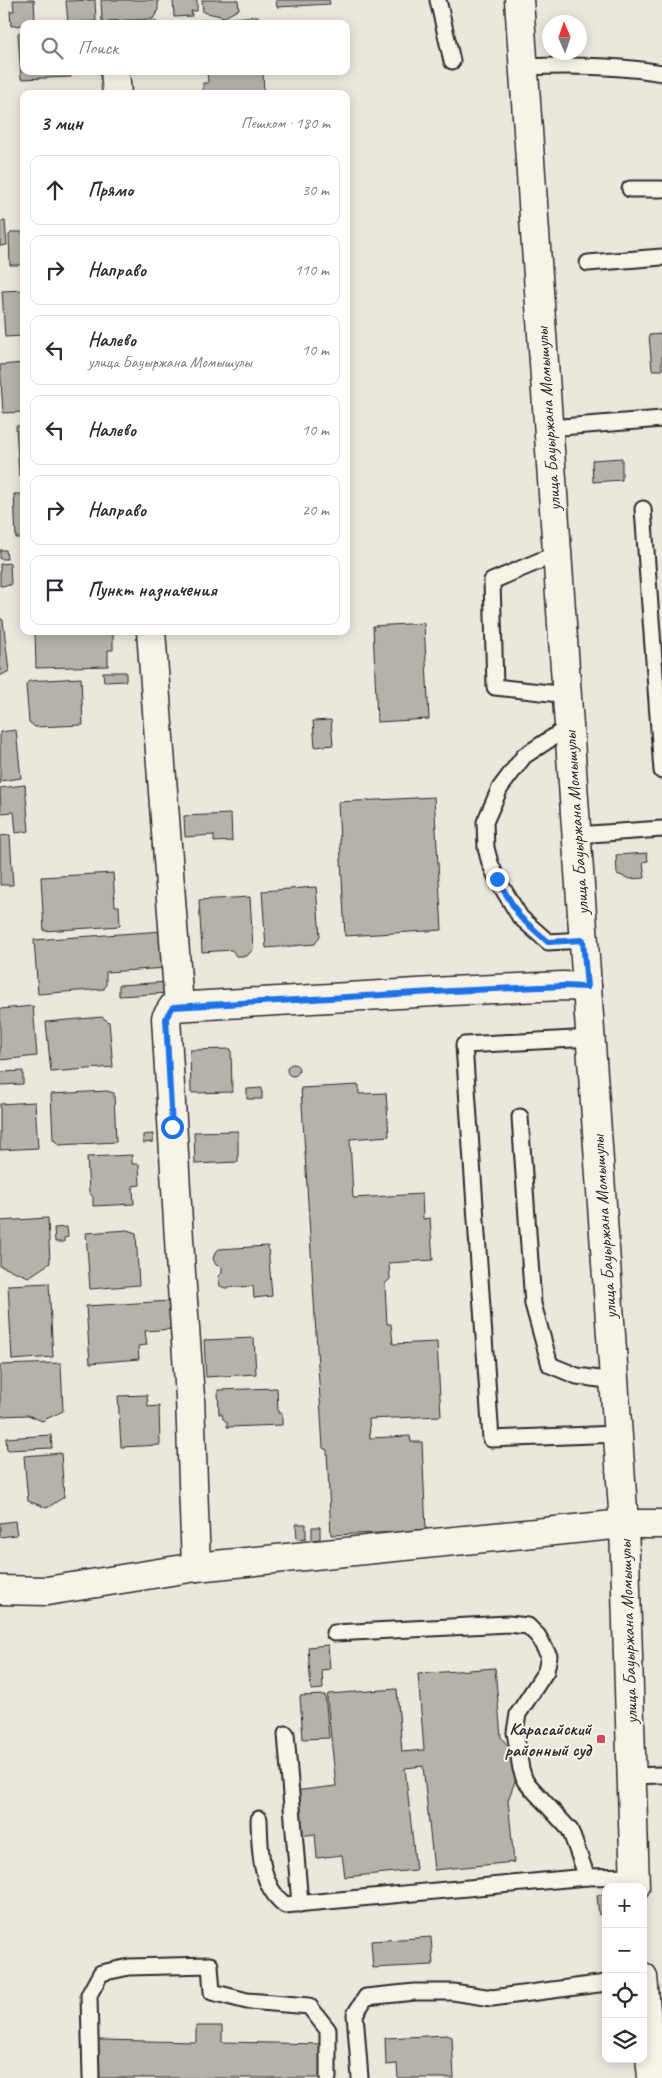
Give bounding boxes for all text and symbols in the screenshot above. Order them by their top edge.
north arrow [542,15,587,60]
search box [20,20,350,75]
icon: search [38,34,66,62]
text: Поиск [78,36,118,60]
text: 3 мин [40,110,83,136]
text: Пешком · 180 m [241,113,330,133]
icon: ahead [41,176,69,204]
text: Прямо [88,178,133,202]
text: 30 m [302,180,329,200]
icon: right [41,256,69,284]
text: Направо [88,258,146,282]
text: 110 m [295,260,329,280]
street label: улица Бауыржана Момышулы [531,325,565,513]
text: Налево [88,328,136,352]
icon: left [41,336,69,364]
text: 10 m [302,340,329,360]
text: улица Бауыржана Момышулы [88,352,252,372]
icon: left [41,416,69,444]
text: Налево [88,418,136,442]
text: 10 m [302,420,329,440]
icon: right [41,496,69,524]
text: Направо [88,498,146,522]
text: 20 m [302,500,329,520]
icon: arrive [41,576,69,604]
text: Пункт назначения [88,578,217,602]
street label: улица Бауыржана Момышулы [559,729,593,917]
route end [486,868,509,891]
route start [161,1116,184,1139]
street label: улица Бауыржана Момышулы [587,1133,621,1321]
street label: улица Бауыржана Момышулы [614,1538,642,1725]
place label: Карасайский районный суд [505,1718,593,1761]
marker: Карасайский районный суд [595,1733,607,1745]
map controls [602,1883,647,2063]
button: + [602,1883,647,1928]
button: − [602,1928,647,1973]
button: locate [602,1973,647,2018]
button: layers [602,2018,647,2063]

